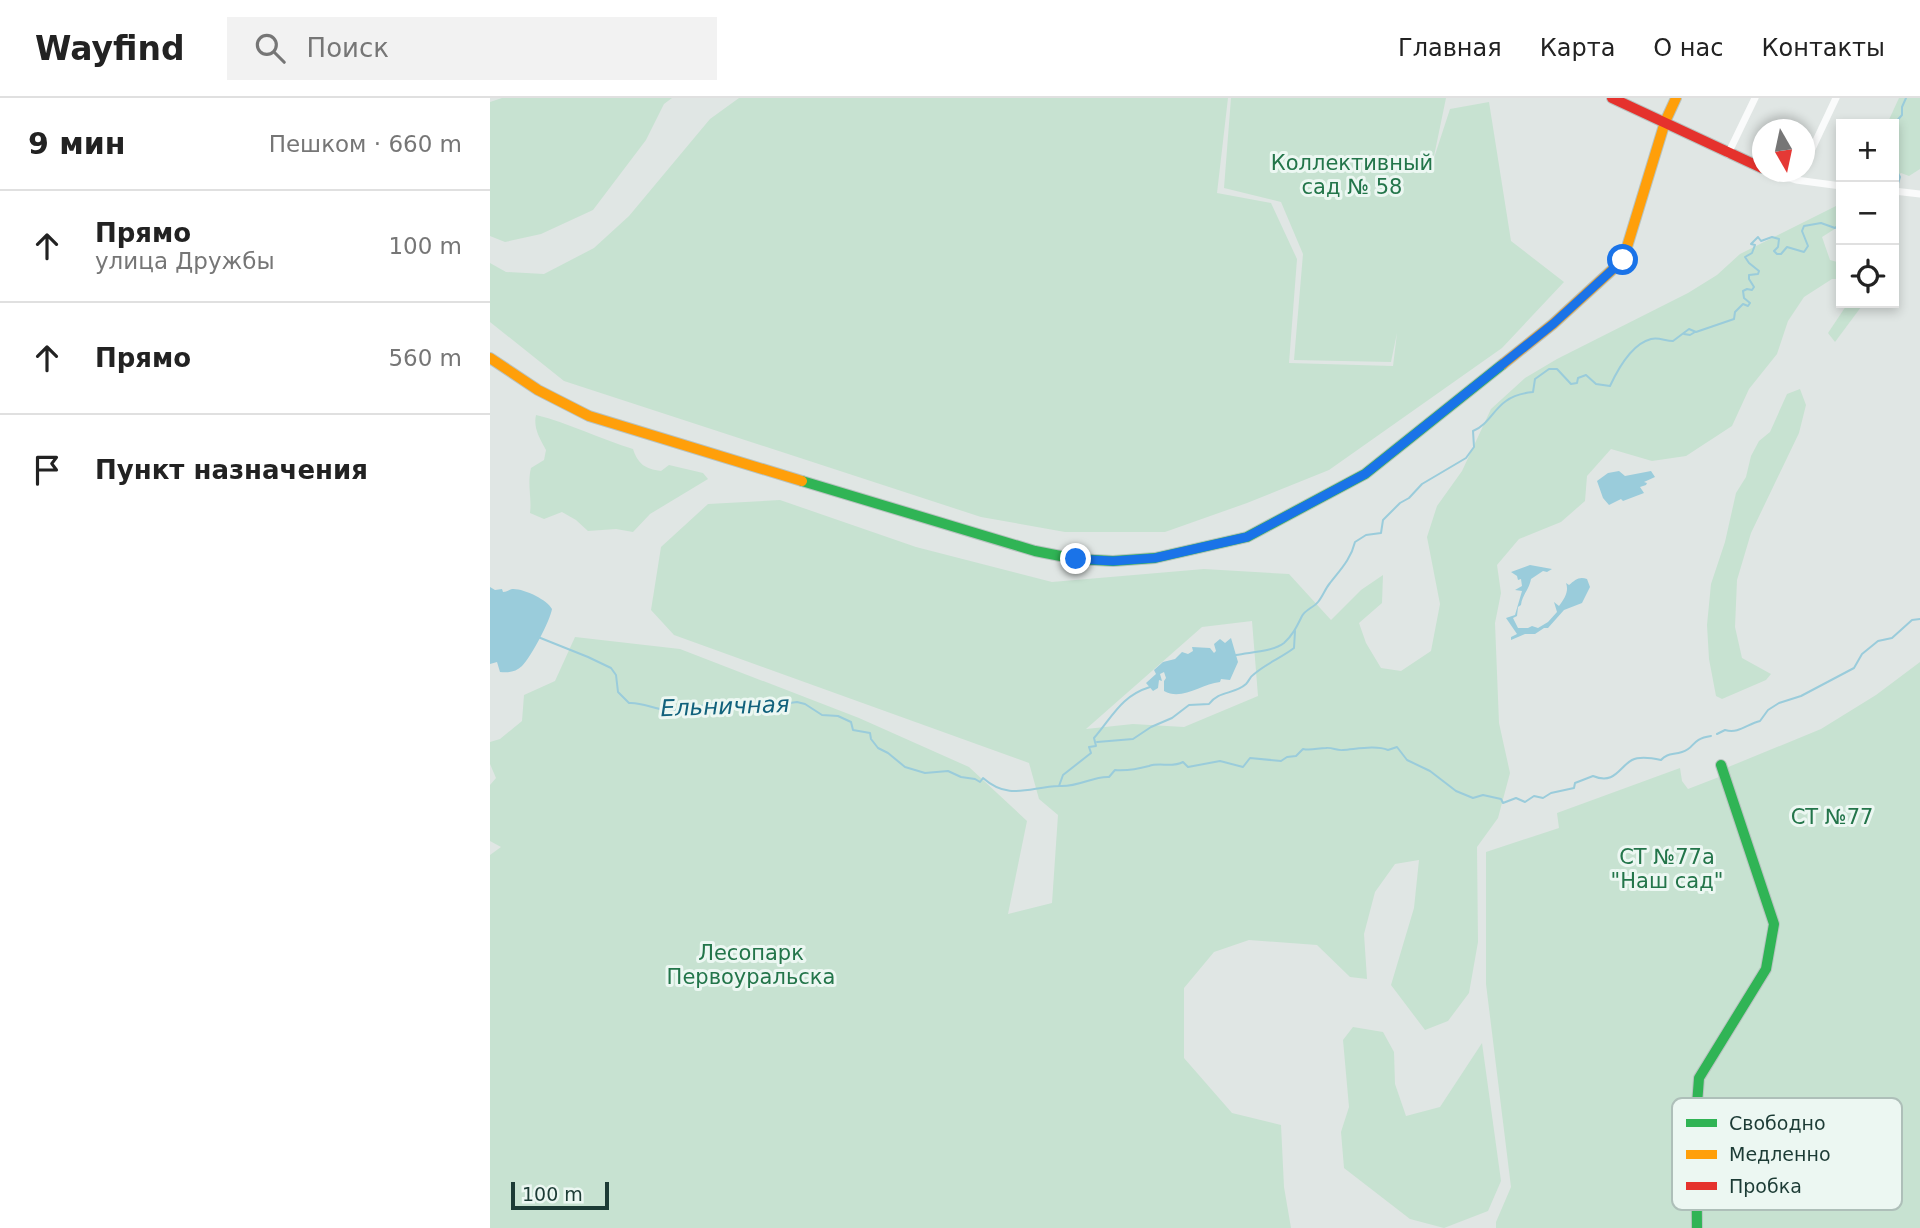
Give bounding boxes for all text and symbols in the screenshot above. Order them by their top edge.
search box [227,17,717,80]
text: Wayfind [35,29,185,68]
icon: search [251,29,289,67]
text: Поиск [307,33,389,63]
text: Главная [1398,34,1502,62]
text: Карта [1540,34,1615,62]
text: О нас [1653,34,1723,62]
text: Контакты [1761,34,1885,62]
north arrow [1752,119,1815,182]
map controls [1836,119,1899,308]
button: + [1836,119,1899,182]
text: 9 мин [28,126,126,161]
text: Пешком · 660 m [269,131,462,157]
park label: Коллективный сад № 58 [1271,151,1433,199]
button: − [1836,182,1899,245]
text: Прямо [95,218,191,248]
icon: ahead [28,227,66,265]
text: 100 m [388,233,462,259]
route start [1607,244,1638,275]
button: locate [1836,245,1899,308]
text: улица Дружбы [95,248,275,274]
icon: ahead [28,339,66,377]
text: Прямо [95,343,191,373]
text: 560 m [388,345,462,371]
icon: arrive [28,451,66,489]
text: Пункт назначения [95,455,368,485]
route end [1060,543,1091,574]
water label: Ельничная [660,691,790,721]
park label: СТ №77 [1791,805,1873,829]
park label: СТ №77а "Наш сад" [1611,845,1723,893]
park label: Лесопарк Первоуральска [667,941,835,989]
legend [1672,1098,1902,1210]
text: Свободно [1729,1112,1826,1134]
text: Медленно [1729,1143,1831,1165]
text: Пробка [1729,1175,1802,1197]
scale bar [511,1179,609,1211]
text: 100 m [522,1183,583,1205]

